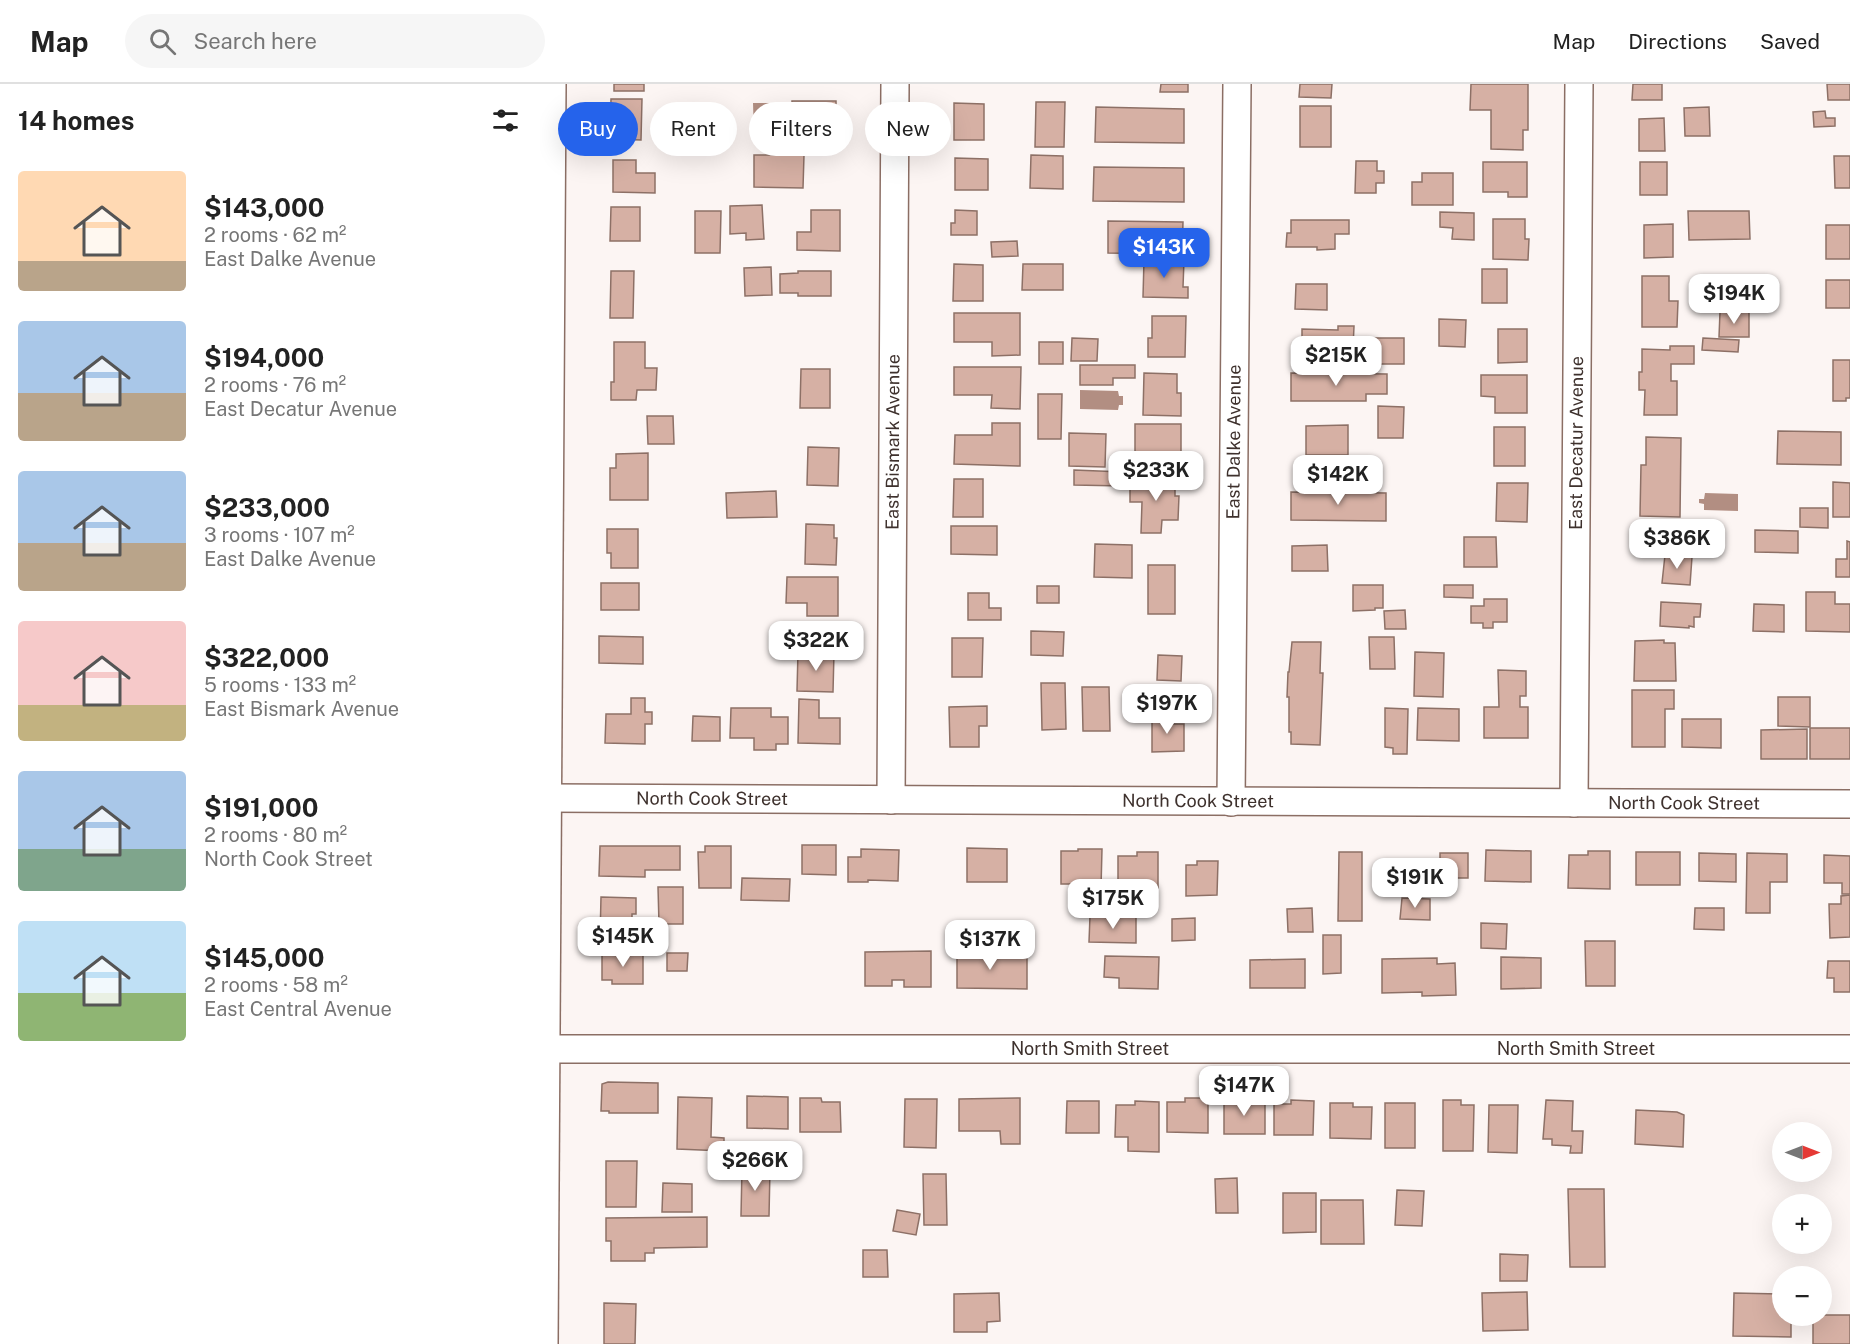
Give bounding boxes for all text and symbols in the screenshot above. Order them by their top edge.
search box [125,14,545,68]
text: Map [30,25,89,58]
icon: search [146,25,179,58]
text: Search here [194,28,317,54]
text: Map [1553,29,1595,54]
text: Directions [1628,29,1727,54]
text: Saved [1760,29,1820,54]
chip: Buy [558,102,638,156]
chip: Rent [650,102,737,156]
chip: Filters [749,102,853,156]
chip: New [865,102,951,156]
icon: filters [489,104,522,137]
text: 14 homes [18,105,134,136]
text: $143,000 [204,192,324,223]
icon: home [66,195,138,267]
text: 2 rooms · 62 m² [204,223,346,247]
pin: $143K [1122,228,1206,279]
text: $143K [1133,235,1195,259]
text: East Dalke Avenue [204,247,376,271]
pin: $194K [1692,274,1776,325]
text: $194K [1703,281,1765,305]
pin: $215K [1294,336,1378,387]
text: $194,000 [204,342,324,373]
text: $215K [1305,343,1367,367]
icon: home [66,345,138,417]
street label: East Bismark Avenue [882,354,903,530]
street label: East Decatur Avenue [1565,356,1587,530]
street label: East Dalke Avenue [1222,364,1245,520]
text: 2 rooms · 76 m² [204,373,346,397]
text: East Decatur Avenue [204,397,397,421]
pin: $233K [1114,451,1198,502]
pin: $142K [1296,455,1380,506]
text: $233K [1122,458,1190,482]
text: $142K [1307,462,1369,486]
text: $233,000 [204,492,330,523]
icon: home [66,495,138,567]
pin: $386K [1635,519,1719,570]
text: 3 rooms · 107 m² [204,523,355,547]
text: $386K [1643,526,1711,550]
text: East Dalke Avenue [204,547,376,571]
pin: $322K [774,621,858,672]
text: $322K [783,628,849,652]
text: $322,000 [204,642,329,673]
icon: home [66,645,138,717]
text: 5 rooms · 133 m² [204,673,356,697]
pin: $197K [1125,684,1209,735]
text: $197K [1136,691,1198,715]
text: East Bismark Avenue [204,697,399,721]
street label: North Cook Street [636,787,788,809]
street label: North Cook Street [1122,790,1274,811]
text: $191,000 [204,792,318,823]
street label: North Cook Street [1608,792,1760,814]
icon: home [66,795,138,867]
text: 2 rooms · 80 m² [204,823,347,847]
text: North Cook Street [204,847,373,871]
pin: $191K [1373,858,1457,909]
text: $191K [1386,865,1444,889]
pin: $175K [1071,879,1155,930]
text: $175K [1082,886,1144,910]
pin: $145K [581,917,665,968]
pin: $137K [948,920,1032,971]
text: $145K [592,924,654,948]
text: $137K [959,927,1021,951]
text: $145,000 [204,942,324,973]
icon: home [66,945,138,1017]
text: 2 rooms · 58 m² [204,973,348,997]
text: East Central Avenue [204,997,392,1021]
street label: North Smith Street [1011,1038,1169,1059]
street label: North Smith Street [1497,1038,1655,1059]
pin: $147K [1202,1066,1286,1117]
text: $147K [1213,1073,1275,1097]
north arrow [1772,1122,1832,1182]
map controls [1772,1122,1832,1326]
pin: $266K [713,1141,797,1192]
text: $266K [721,1148,789,1172]
button: + [1772,1194,1832,1254]
button: − [1772,1266,1832,1326]

